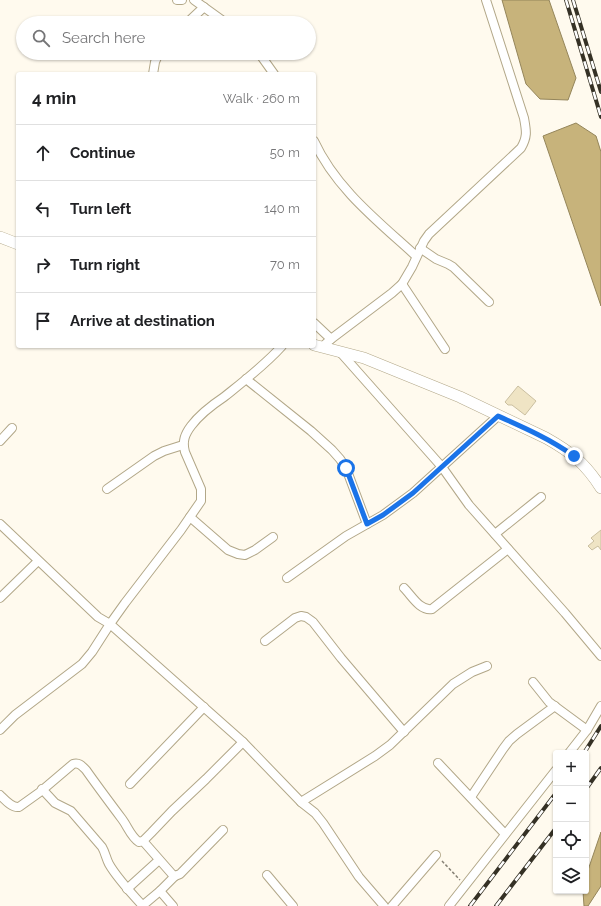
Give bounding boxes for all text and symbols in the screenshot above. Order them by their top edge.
search box [16,16,316,60]
icon: search [30,27,52,49]
text: Search here [62,29,145,47]
text: 4 min [32,88,76,108]
text: Walk · 260 m [223,91,300,106]
icon: ahead [32,142,54,164]
text: Continue [70,144,135,162]
text: 50 m [270,145,300,160]
icon: left [32,198,54,220]
text: Turn left [70,200,131,218]
text: 140 m [264,201,300,216]
icon: right [32,254,54,276]
text: Turn right [70,256,140,274]
text: 70 m [270,257,300,272]
icon: arrive [32,310,54,332]
text: Arrive at destination [70,312,215,330]
route end [565,447,583,465]
route start [337,459,355,477]
map controls [553,750,589,894]
button: + [553,750,589,786]
button: − [553,786,589,822]
button: locate [553,822,589,858]
button: layers [553,858,589,894]

